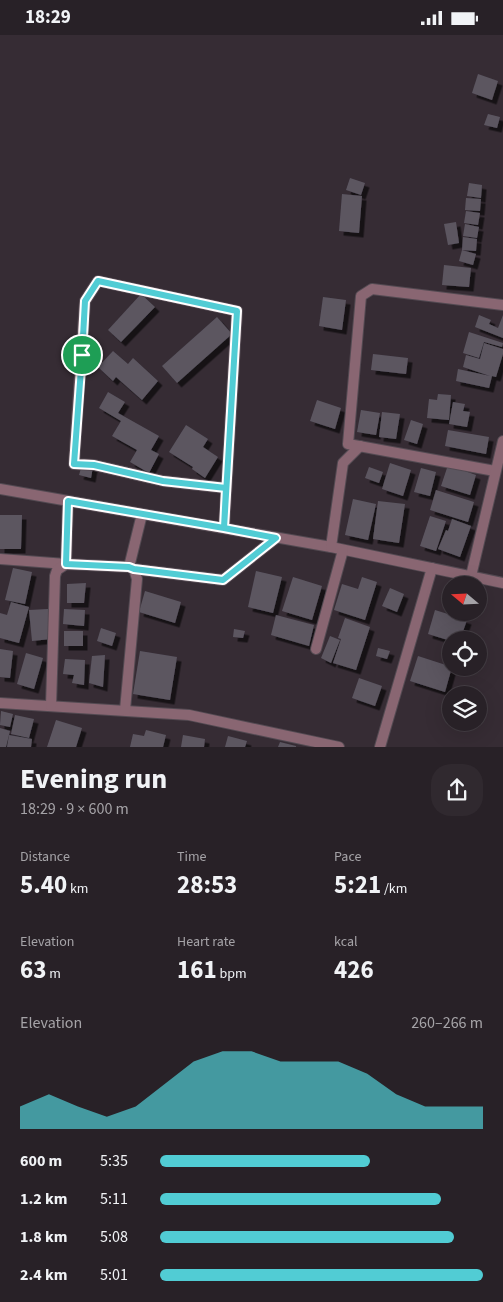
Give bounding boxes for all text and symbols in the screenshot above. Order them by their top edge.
text: 18:29 [25,4,71,31]
pin [61,334,103,376]
icon: arrive [68,341,96,369]
north arrow [442,576,488,621]
map controls [442,576,487,731]
button: locate [442,631,487,676]
button: layers [442,686,487,731]
text: Evening run [20,759,167,799]
button: share [431,764,483,816]
text: 18:29 · 9 × 600 m [20,798,129,820]
text: Distance [20,847,70,867]
text: Time [177,847,207,867]
text: Pace [334,847,361,867]
text: 5.40 [20,867,67,903]
text: 28:53 [177,867,237,903]
text: 5:21 [334,867,381,903]
text: km [67,879,88,899]
text: /km [381,879,407,899]
text: Elevation [20,932,75,952]
text: Heart rate [177,932,235,952]
text: kcal [334,932,358,952]
text: 63 [20,952,46,988]
text: 161 [177,952,217,988]
text: 426 [334,952,374,988]
text: m [46,964,61,984]
text: bpm [217,964,247,984]
text: Elevation [20,1012,82,1034]
text: 260–266 m [411,1012,483,1034]
text: 600 m [20,1150,62,1172]
text: 5:35 [100,1150,128,1172]
text: 1.2 km [20,1188,67,1210]
text: 5:11 [100,1188,128,1210]
text: 1.8 km [20,1226,67,1248]
text: 5:08 [100,1226,128,1248]
text: 2.4 km [20,1264,67,1286]
text: 5:01 [100,1264,128,1286]

